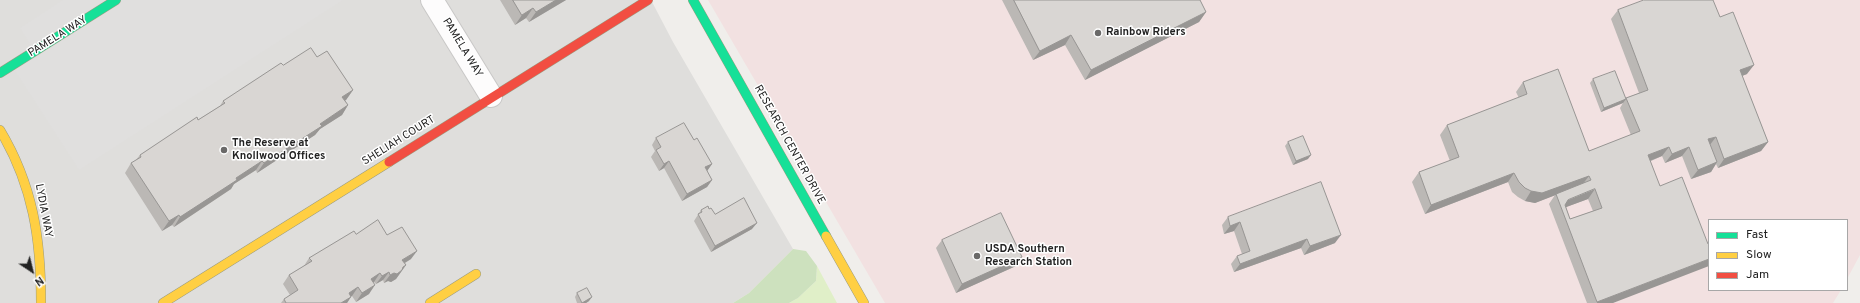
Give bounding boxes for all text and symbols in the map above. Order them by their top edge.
street label: PAMELA WAY [26,14,90,60]
street label: PAMELA WAY [439,16,485,80]
place label: Rainbow Riders [1106,26,1186,40]
marker: Rainbow Riders [1093,28,1103,38]
street label: RESEARCH CENTER DRIVE [751,83,827,207]
street label: SHELIAH COURT [360,113,438,169]
place label: The Reserve at Knollwood Offices [232,137,325,163]
marker: The Reserve at Knollwood Offices [219,145,229,155]
street label: LYDIA WAY [31,183,55,239]
legend [1708,219,1848,291]
text: Fast [1746,227,1768,243]
place label: USDA Southern Research Station [985,243,1072,269]
text: Slow [1746,247,1772,263]
north arrow [12,251,52,291]
marker: USDA Southern Research Station [972,251,982,261]
text: Jam [1746,267,1769,283]
text: N [32,273,46,289]

